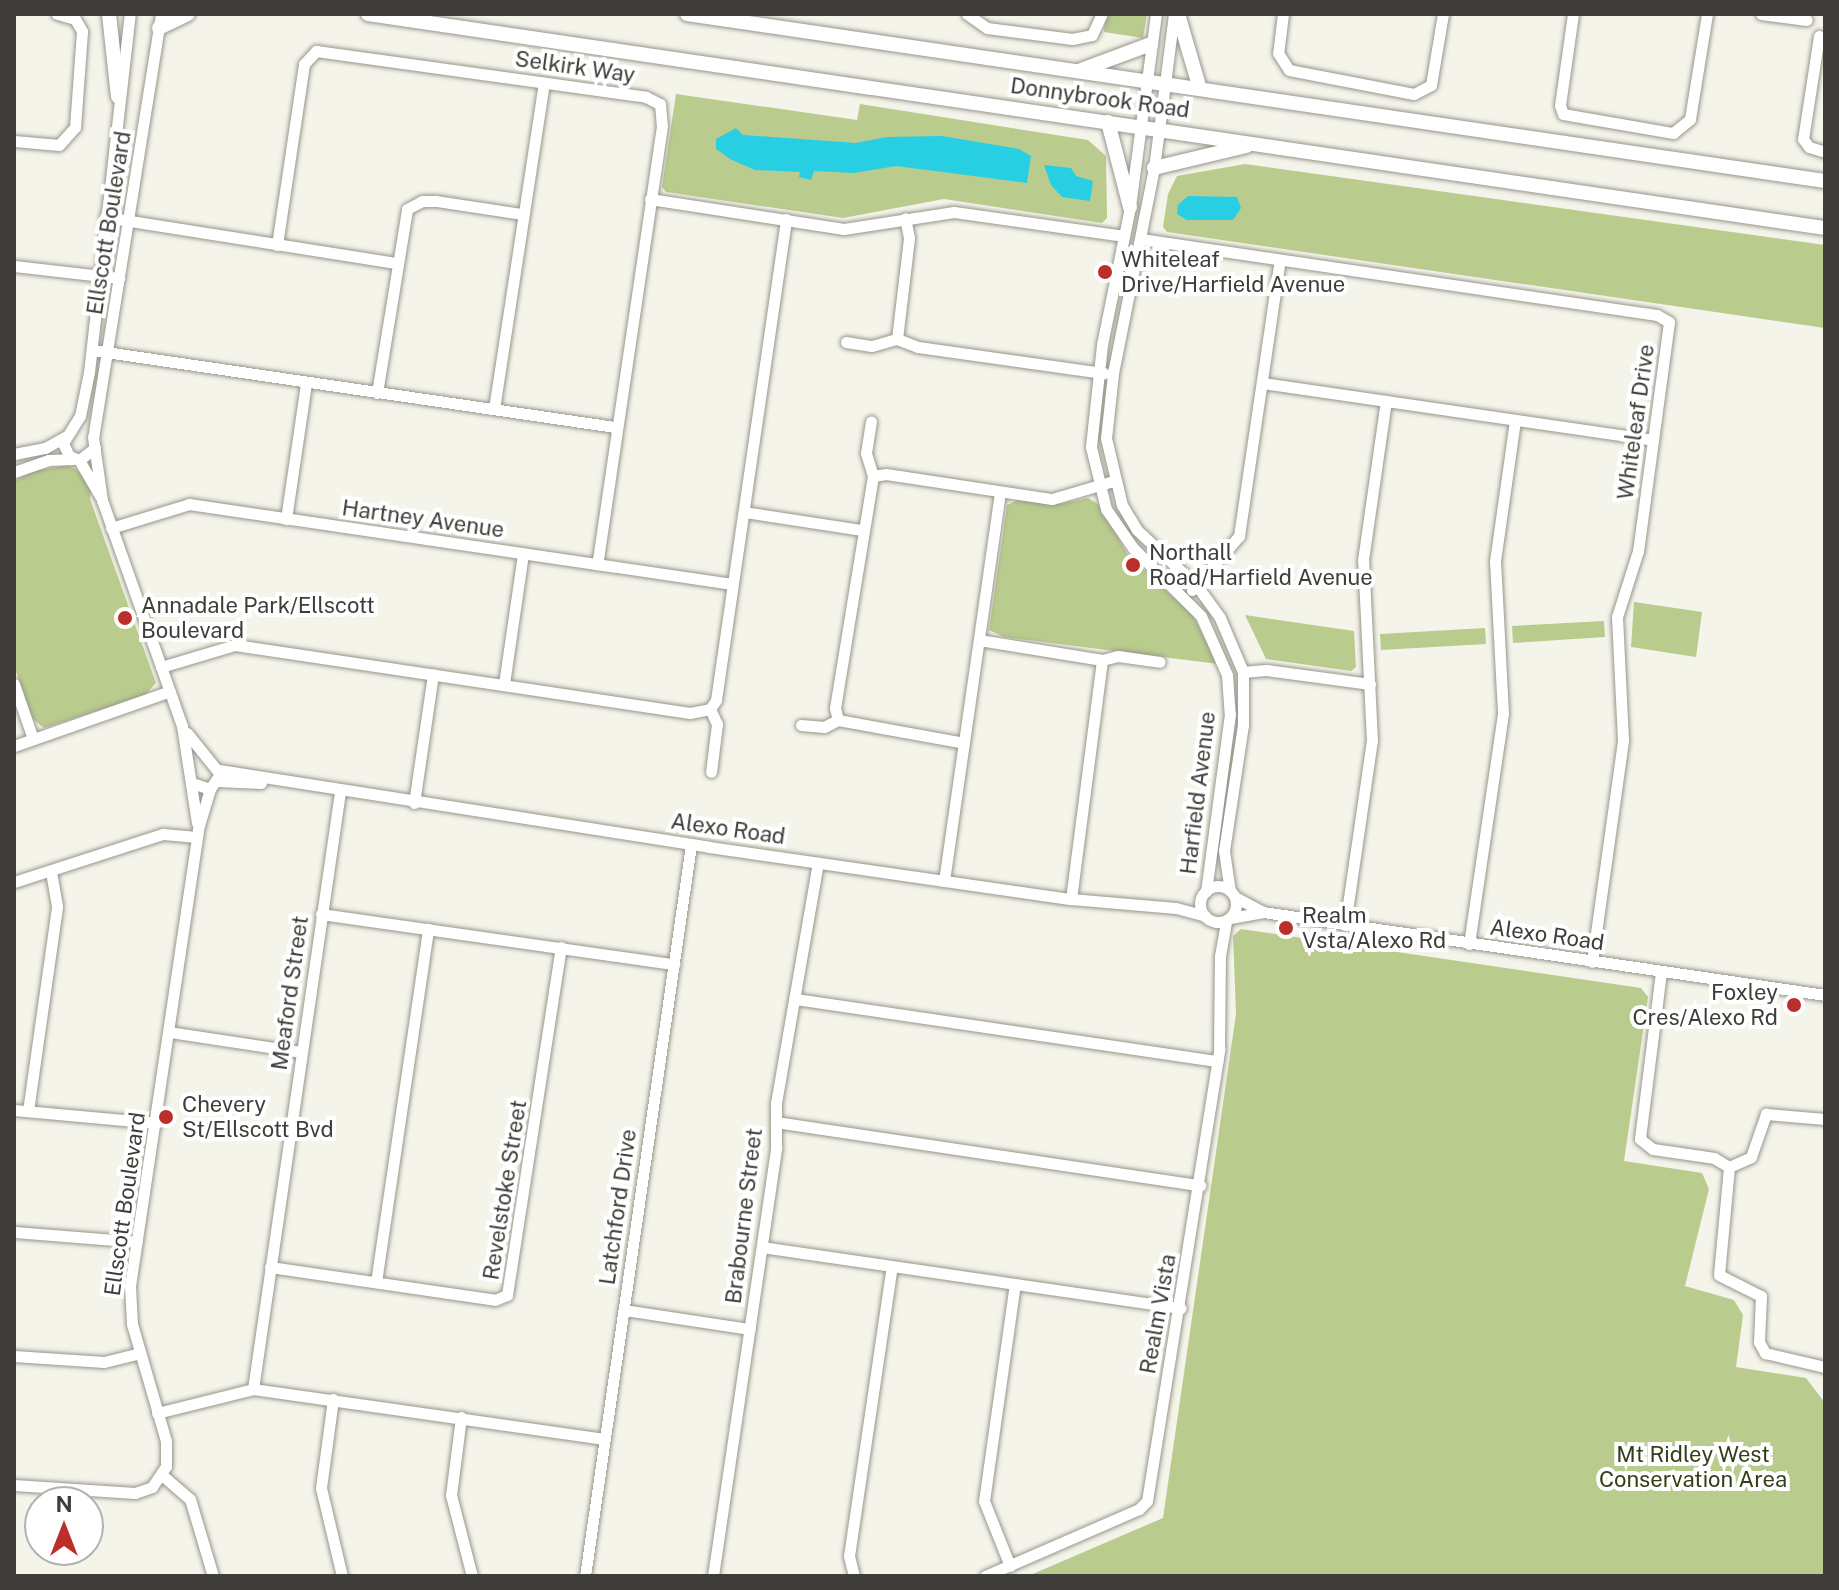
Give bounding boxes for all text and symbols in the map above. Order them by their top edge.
street label: Selkirk Way [513,45,637,89]
street label: Donnybrook Road [1009,72,1191,124]
street label: Ellscott Boulevard [81,129,137,317]
place label: Whiteleaf Drive/Harfield Avenue [1121,246,1345,298]
marker: Whiteleaf Drive/Harfield Avenue [1096,263,1114,281]
street label: Whiteleaf Drive [1612,343,1660,501]
street label: Hartney Avenue [340,495,506,543]
place label: Northall Road/Harfield Avenue [1149,539,1373,590]
marker: Northall Road/Harfield Avenue [1124,556,1142,574]
place label: Annadale Park/Ellscott Boulevard [141,592,375,644]
marker: Annadale Park/Ellscott Boulevard [116,609,134,627]
street label: Harfield Avenue [1175,710,1221,876]
street label: Alexo Road [669,808,787,850]
place label: Realm Vsta/Alexo Rd [1302,902,1446,954]
street label: Meaford Street [266,914,314,1072]
street label: Alexo Road [1488,914,1606,956]
marker: Realm Vsta/Alexo Rd [1277,919,1295,937]
place label: Foxley Cres/Alexo Rd [1632,979,1778,1030]
marker: Foxley Cres/Alexo Rd [1785,996,1803,1014]
place label: Chevery St/Ellscott Bvd [182,1091,334,1142]
street label: Revelstoke Street [478,1098,532,1282]
marker: Chevery St/Ellscott Bvd [157,1108,175,1126]
street label: Ellscott Boulevard [99,1110,151,1298]
street label: Latchford Drive [594,1127,642,1287]
street label: Brabourne Street [720,1127,768,1305]
street label: Realm Vista [1134,1252,1182,1376]
park label: Mt Ridley West Conservation Area [1599,1441,1787,1492]
north arrow [24,1486,104,1566]
text: N [55,1491,73,1517]

